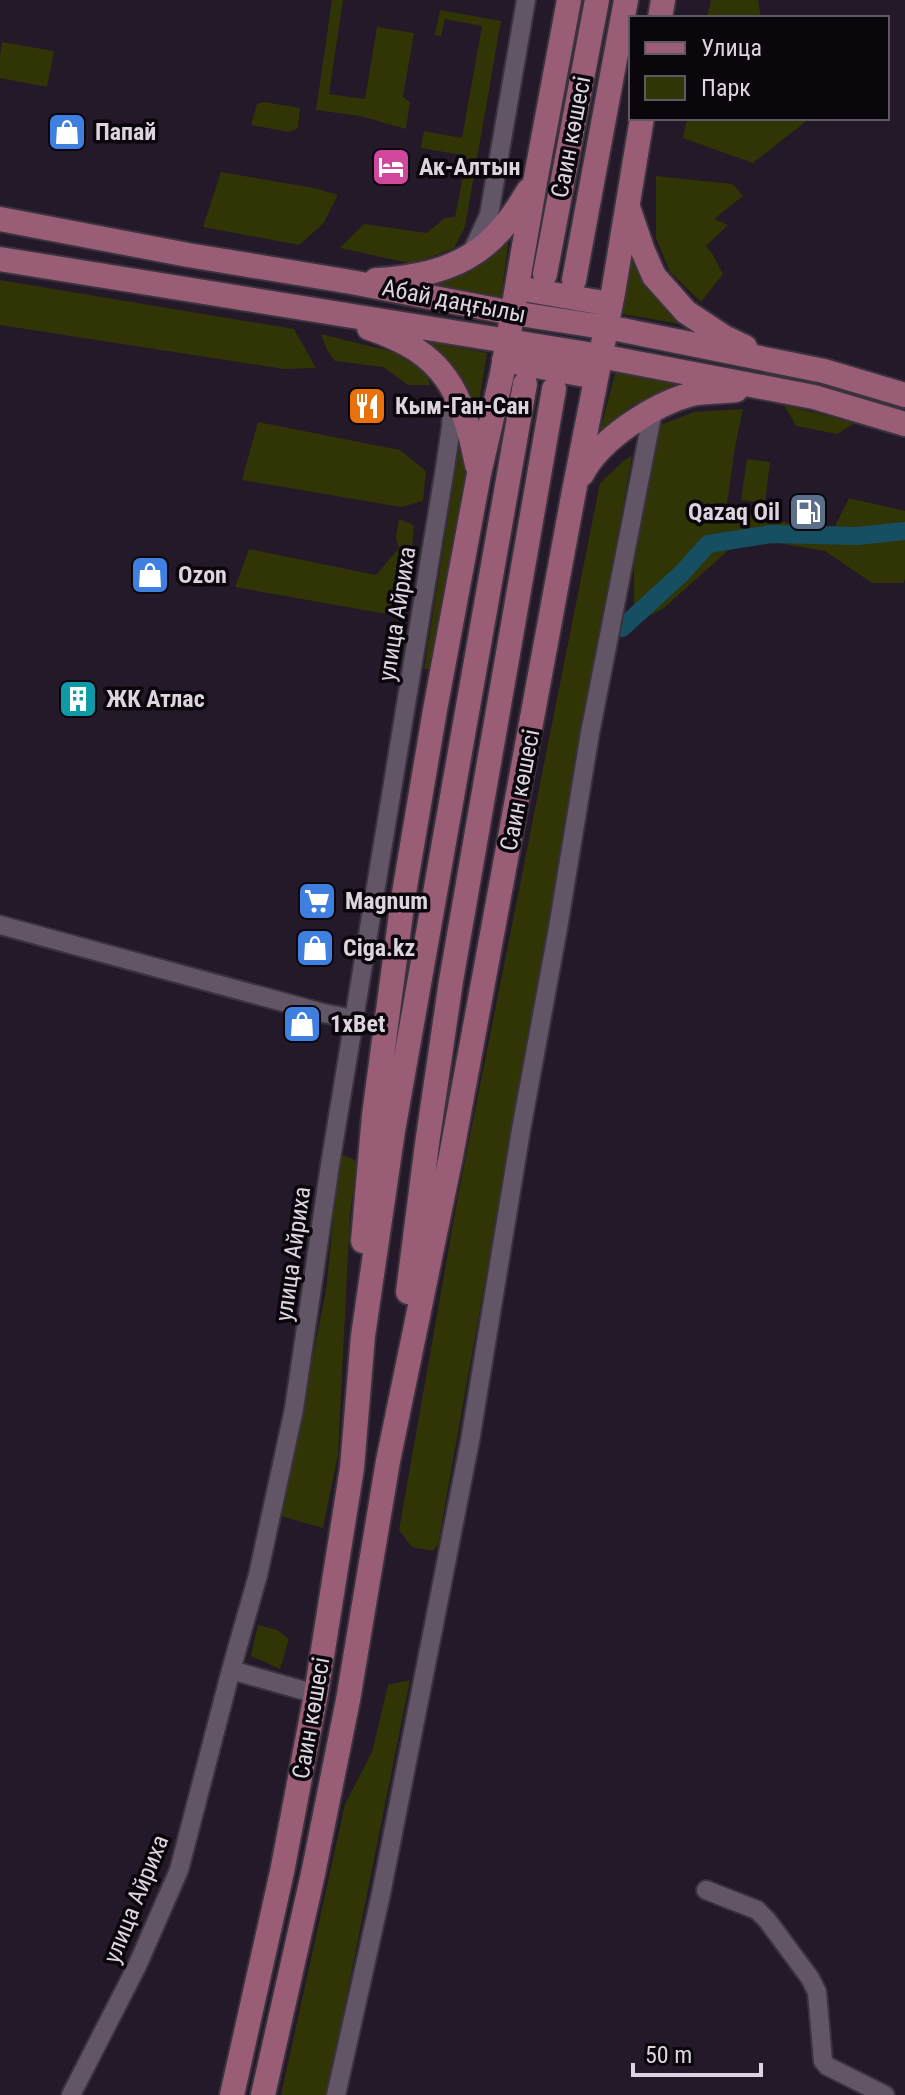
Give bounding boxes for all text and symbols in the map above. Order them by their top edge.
legend [629,16,889,120]
text: Улица [701,34,762,62]
street label: Саин көшесі [546,74,596,200]
text: Парк [701,74,751,102]
shop icon: Папай [46,111,88,153]
place label: Папай [95,118,156,146]
hotel icon: Ак-Алтын [370,146,412,188]
place label: Ак-Алтын [419,153,521,181]
street label: Абай даңғылы [380,273,528,329]
restaurant icon: Кым-Ган-Сан [346,385,388,427]
place label: Кым-Ган-Сан [395,392,529,420]
fuel station icon: Qazaq Oil [787,491,829,533]
place label: Qazaq Oil [688,498,780,526]
street label: улица Айриха [373,545,421,683]
shop icon: Ozon [129,554,171,596]
place label: Ozon [178,561,227,589]
building icon: ЖК Атлас [57,678,99,720]
place label: ЖК Атлас [106,685,205,713]
street label: Саин көшесі [495,727,545,853]
supermarket icon: Magnum [296,880,338,922]
place label: Magnum [345,887,428,915]
shop icon: Ciga.kz [294,927,336,969]
place label: Ciga.kz [343,934,415,962]
shop icon: 1xBet [281,1003,323,1045]
place label: 1xBet [330,1010,385,1038]
street label: улица Айриха [270,1185,316,1323]
street label: Саин көшесі [287,1655,335,1781]
street label: улица Айриха [98,1831,174,1967]
scale bar [633,2027,761,2077]
text: 50 m [645,2041,692,2069]

